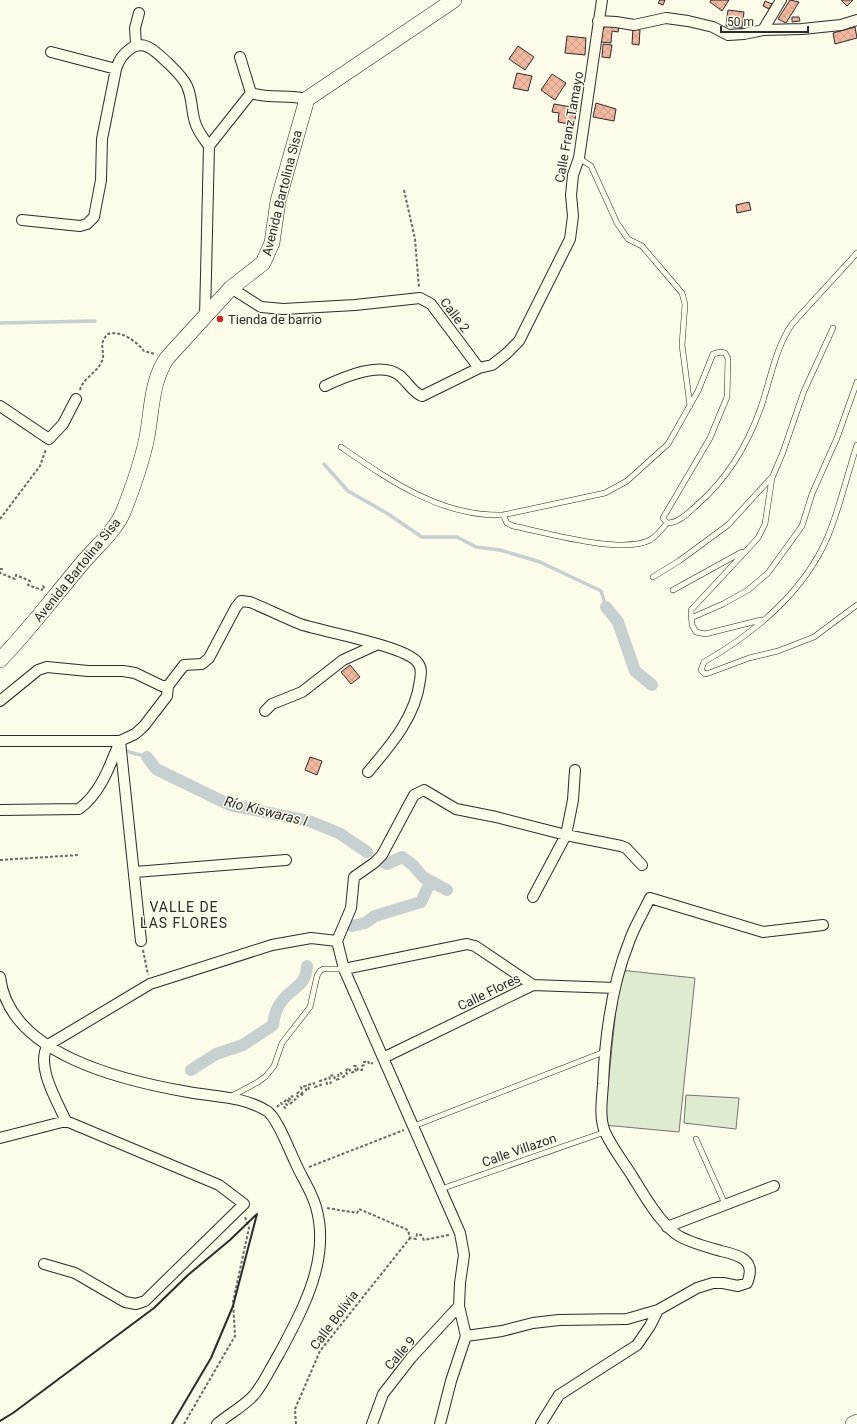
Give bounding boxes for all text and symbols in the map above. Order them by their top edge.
scale bar [721,8,808,34]
text: 50 m [727,15,754,29]
street label: Calle Franz Tamayo [552,70,586,184]
street label: Avenida Bartolina Sisa [259,129,305,257]
street label: Calle 2 [437,295,473,335]
place label: Tienda de barrio [228,312,322,327]
marker: Tienda de barrio [215,314,225,324]
street label: Avenida Bartolina Sisa [31,515,123,625]
water label: Río Kiswaras I [223,793,310,829]
district label: VALLE DE LAS FLORES [140,899,228,931]
street label: Calle Flores [455,970,523,1014]
street label: Calle Villazon [480,1130,558,1170]
street label: Calle Bolivia [307,1287,361,1353]
street label: Calle 9 [381,1333,419,1373]

